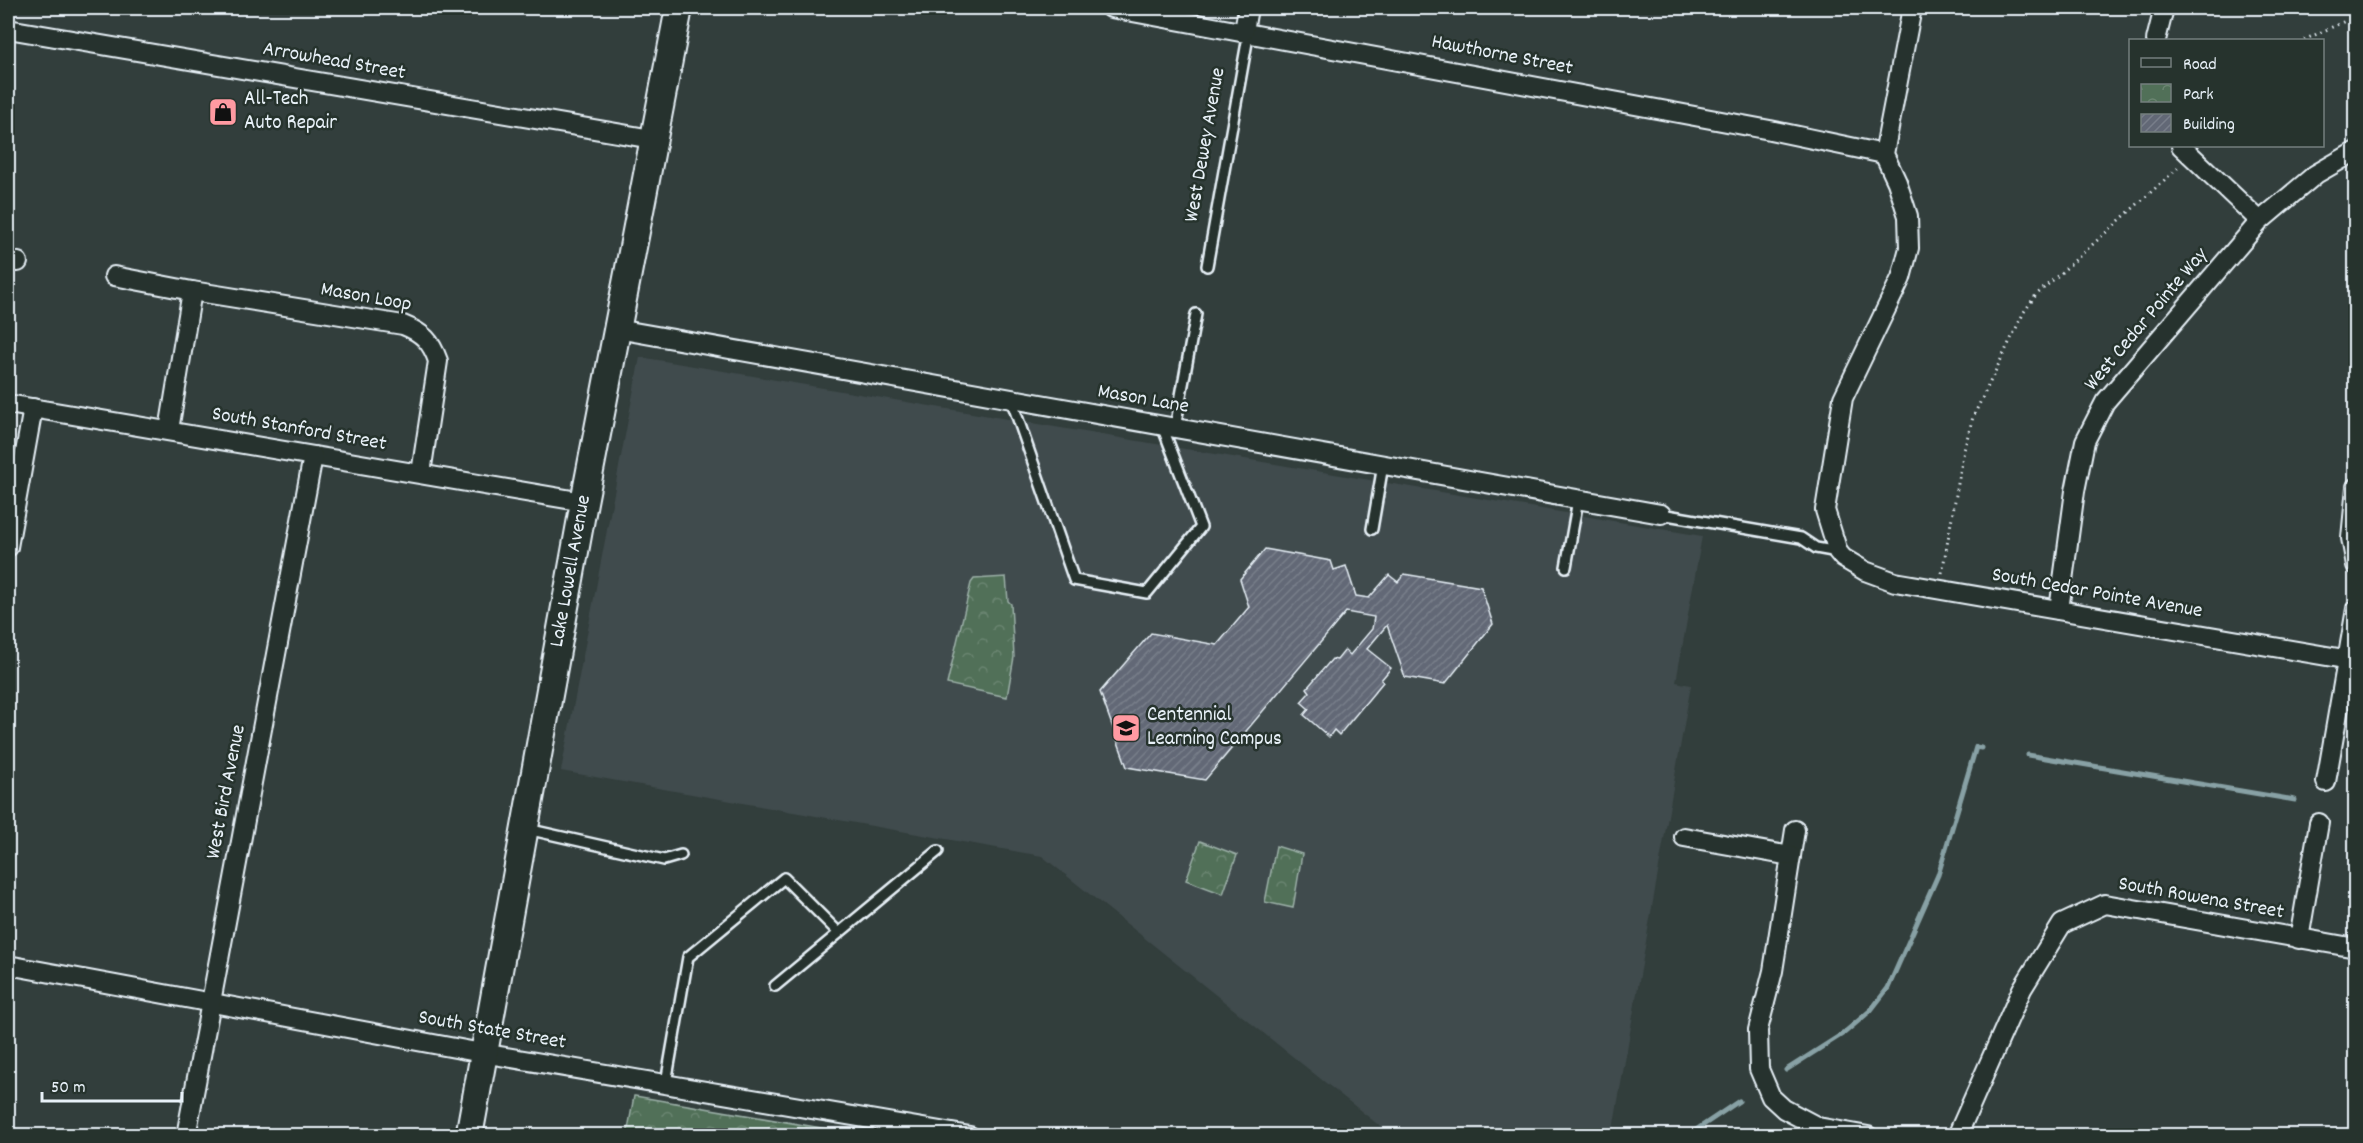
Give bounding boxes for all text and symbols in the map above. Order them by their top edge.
street label: Hawthorne Street [1429,28,1575,84]
street label: Arrowhead Street [260,35,408,89]
legend [2129,39,2324,147]
text: Road [2183,53,2217,78]
street label: West Dewey Avenue [1178,65,1234,225]
text: Park [2183,83,2214,108]
place label: All-Tech Auto Repair [244,85,337,139]
shop icon: All-Tech Auto Repair [207,96,239,128]
text: Building [2183,113,2235,138]
street label: West Cedar Pointe Way [2078,241,2216,398]
street label: Mason Loop [318,275,414,321]
street label: Mason Lane [1095,377,1191,423]
street label: South Stanford Street [209,400,389,460]
street label: Lake Lowell Avenue [543,493,600,650]
street label: South Cedar Pointe Avenue [1989,561,2205,627]
place label: Centennial Learning Campus [1147,701,1282,755]
school or university icon: Centennial Learning Campus [1110,712,1142,744]
street label: West Bird Avenue [199,722,255,862]
street label: South Rowena Street [2116,870,2286,928]
street label: South State Street [416,1003,568,1059]
scale bar [42,1065,182,1103]
text: 50 m [51,1076,86,1101]

